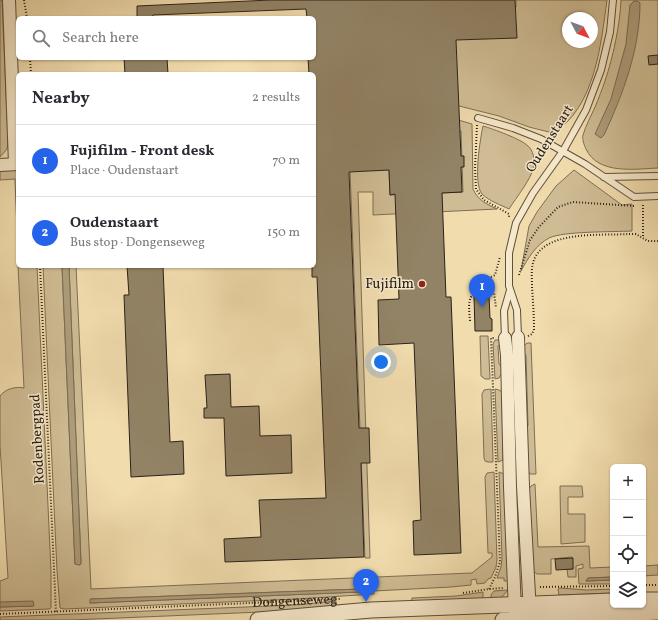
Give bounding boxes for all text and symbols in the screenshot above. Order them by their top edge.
north arrow [562,12,598,48]
search box [16,16,316,60]
icon: search [30,27,52,49]
text: Search here [62,28,139,49]
text: Nearby [32,87,90,110]
text: 2 results [252,89,300,107]
street label: Oudenstaart [522,101,578,177]
text: Fujifilm - Front desk [70,141,214,162]
text: 1 [42,152,48,170]
text: 70 m [272,152,300,170]
text: Place · Oudenstaart [70,162,179,180]
text: Oudenstaart [70,213,159,234]
text: 2 [42,224,48,242]
text: 150 m [267,224,300,242]
text: Bus stop · Dongenseweg [70,234,205,252]
pin: 1 [469,274,495,307]
place label: Fujifilm [365,275,414,294]
marker: Fujifilm [417,279,427,289]
your location [371,352,391,372]
street label: Rodenbergpad [26,394,50,484]
map controls [610,464,646,608]
button: + [610,464,646,500]
button: − [610,500,646,536]
button: locate [610,536,646,572]
pin: 2 [353,569,379,602]
button: layers [610,572,646,608]
street label: Dongenseweg [252,590,338,612]

